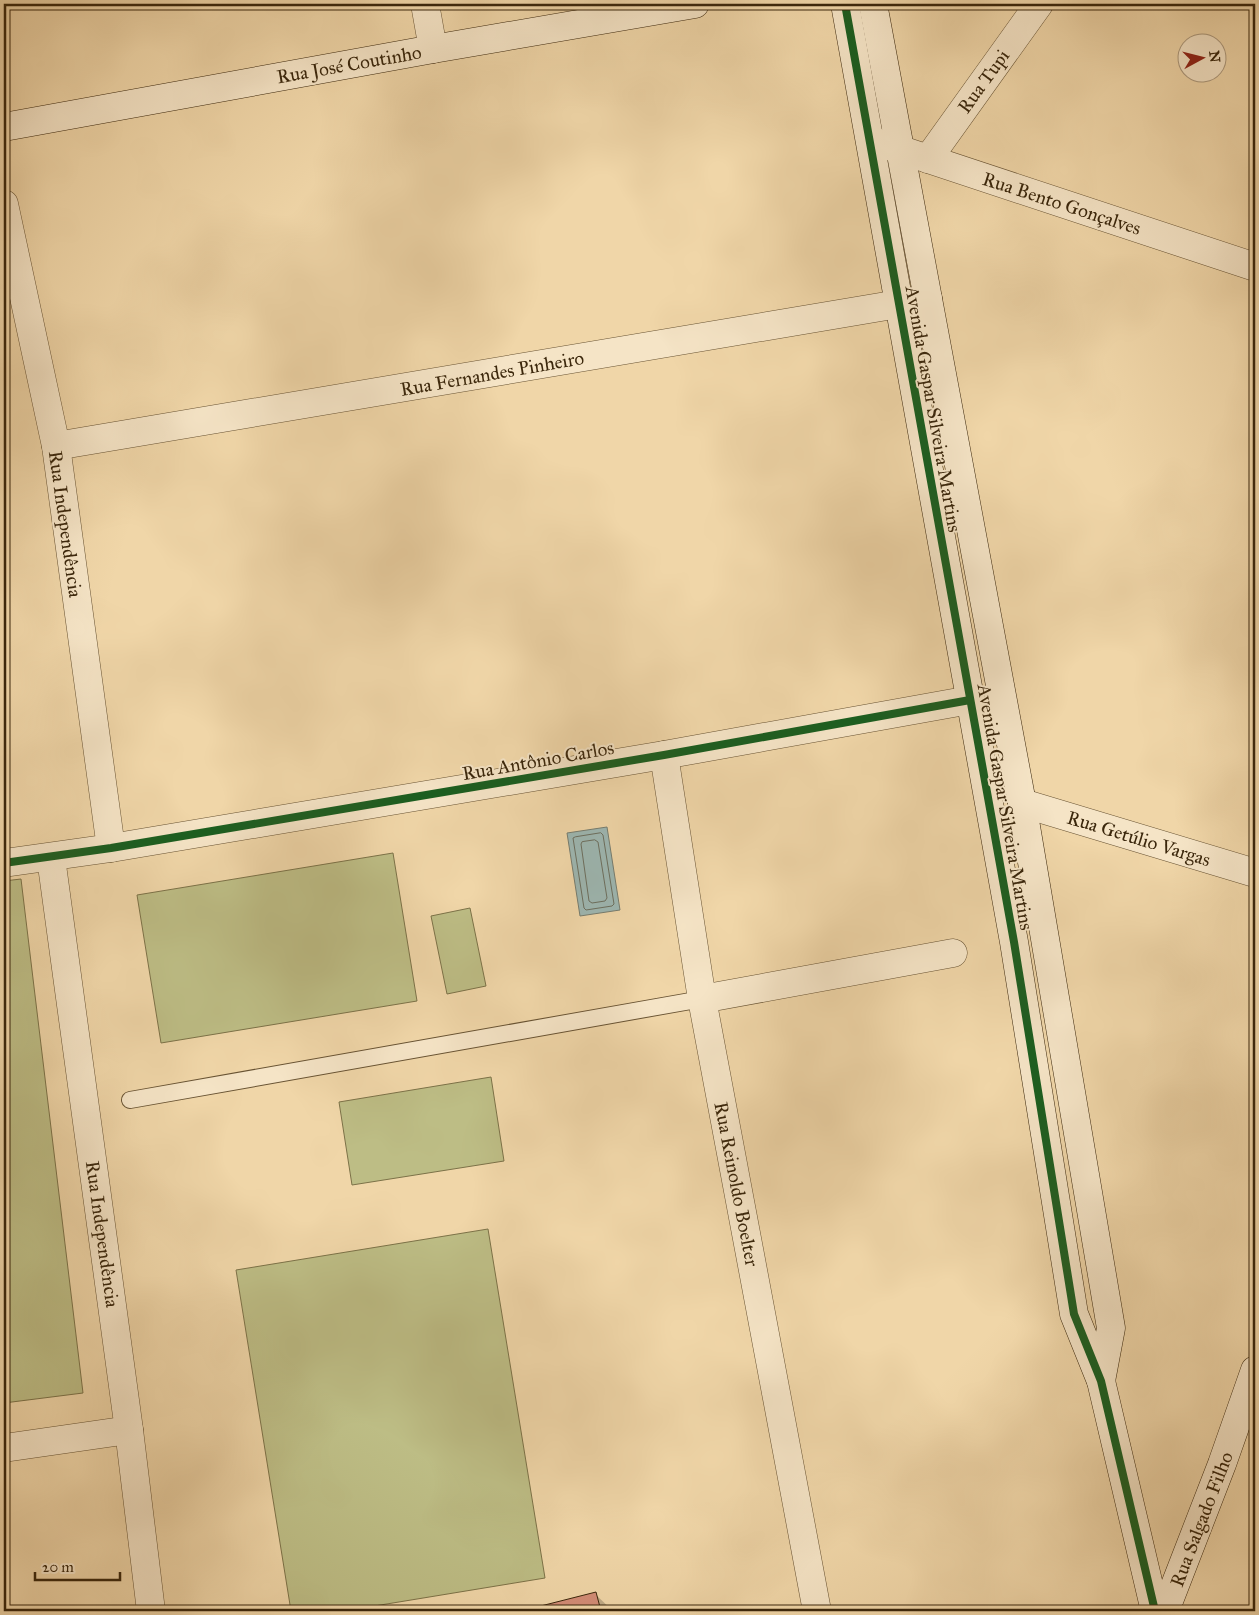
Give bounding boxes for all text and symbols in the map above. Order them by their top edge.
north arrow [1176,32,1226,82]
street label: Rua José Coutinho [275,40,424,90]
street label: Rua Tupi [953,45,1014,118]
text: N [1205,50,1224,64]
street label: Rua Bento Gonçalves [980,167,1144,240]
street label: Avenida Gaspar Silveira Martins [900,283,967,534]
street label: Rua Fernandes Pinheiro [398,346,586,401]
street label: Rua Independência [44,449,87,600]
street label: Avenida Gaspar Silveira Martins [972,681,1039,932]
street label: Rua Antônio Carlos [460,736,616,785]
street label: Rua Getúlio Vargas [1064,806,1213,872]
street label: Rua Reinoldo Boelter [709,1100,764,1269]
street label: Rua Independência [81,1159,124,1310]
street label: Rua Salgado Filho [1165,1448,1239,1590]
scale bar [35,1550,120,1582]
text: 20 m [42,1558,74,1576]

